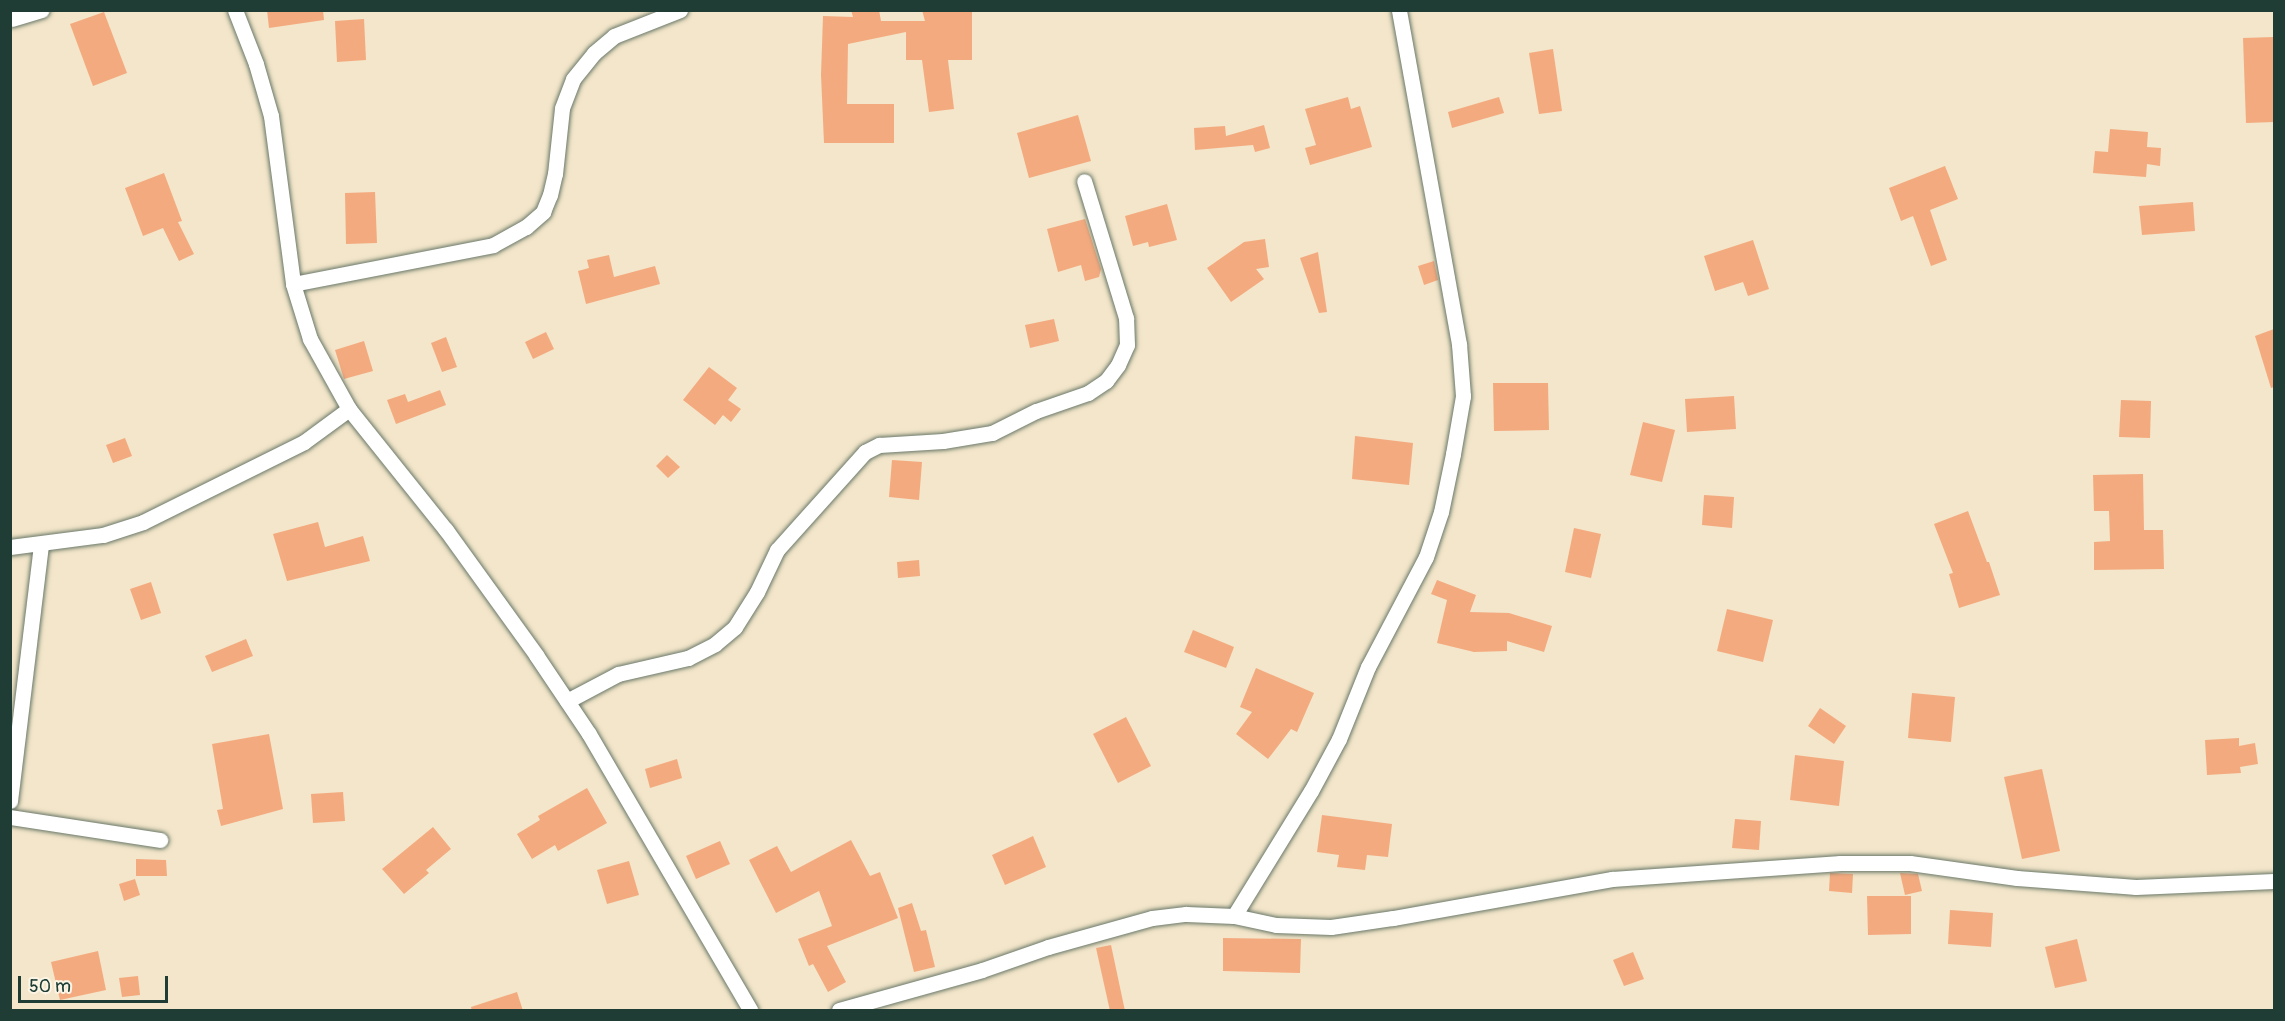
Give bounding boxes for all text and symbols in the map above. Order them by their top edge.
scale bar [21,964,171,1002]
text: 50 m [29,975,71,998]

